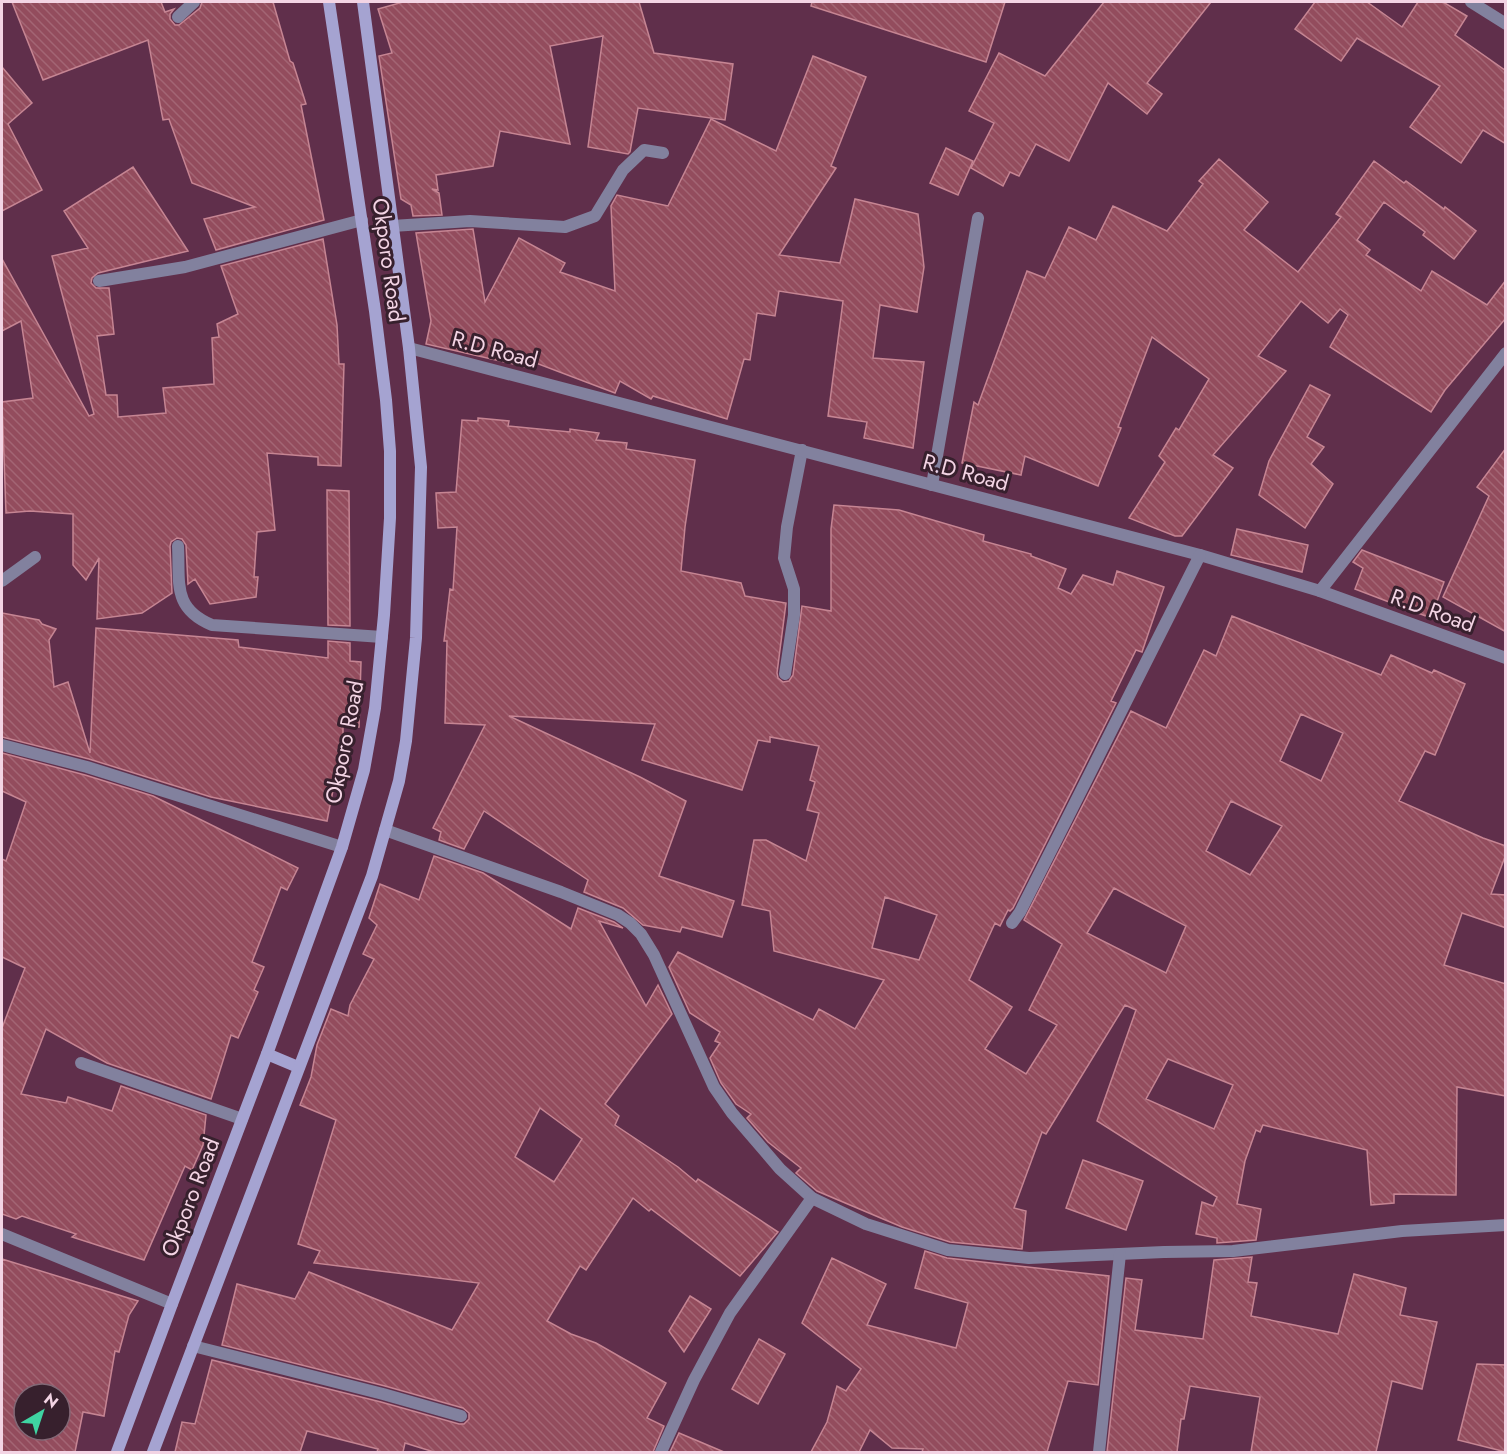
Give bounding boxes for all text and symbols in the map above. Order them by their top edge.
street label: Okporo Road [364,196,414,324]
street label: R.D Road [448,322,542,376]
street label: R.D Road [919,445,1013,499]
street label: R.D Road [1386,580,1480,640]
street label: Okporo Road [316,678,372,806]
street label: Okporo Road [153,1133,227,1261]
north arrow [12,1382,72,1442]
text: N [39,1388,63,1414]

